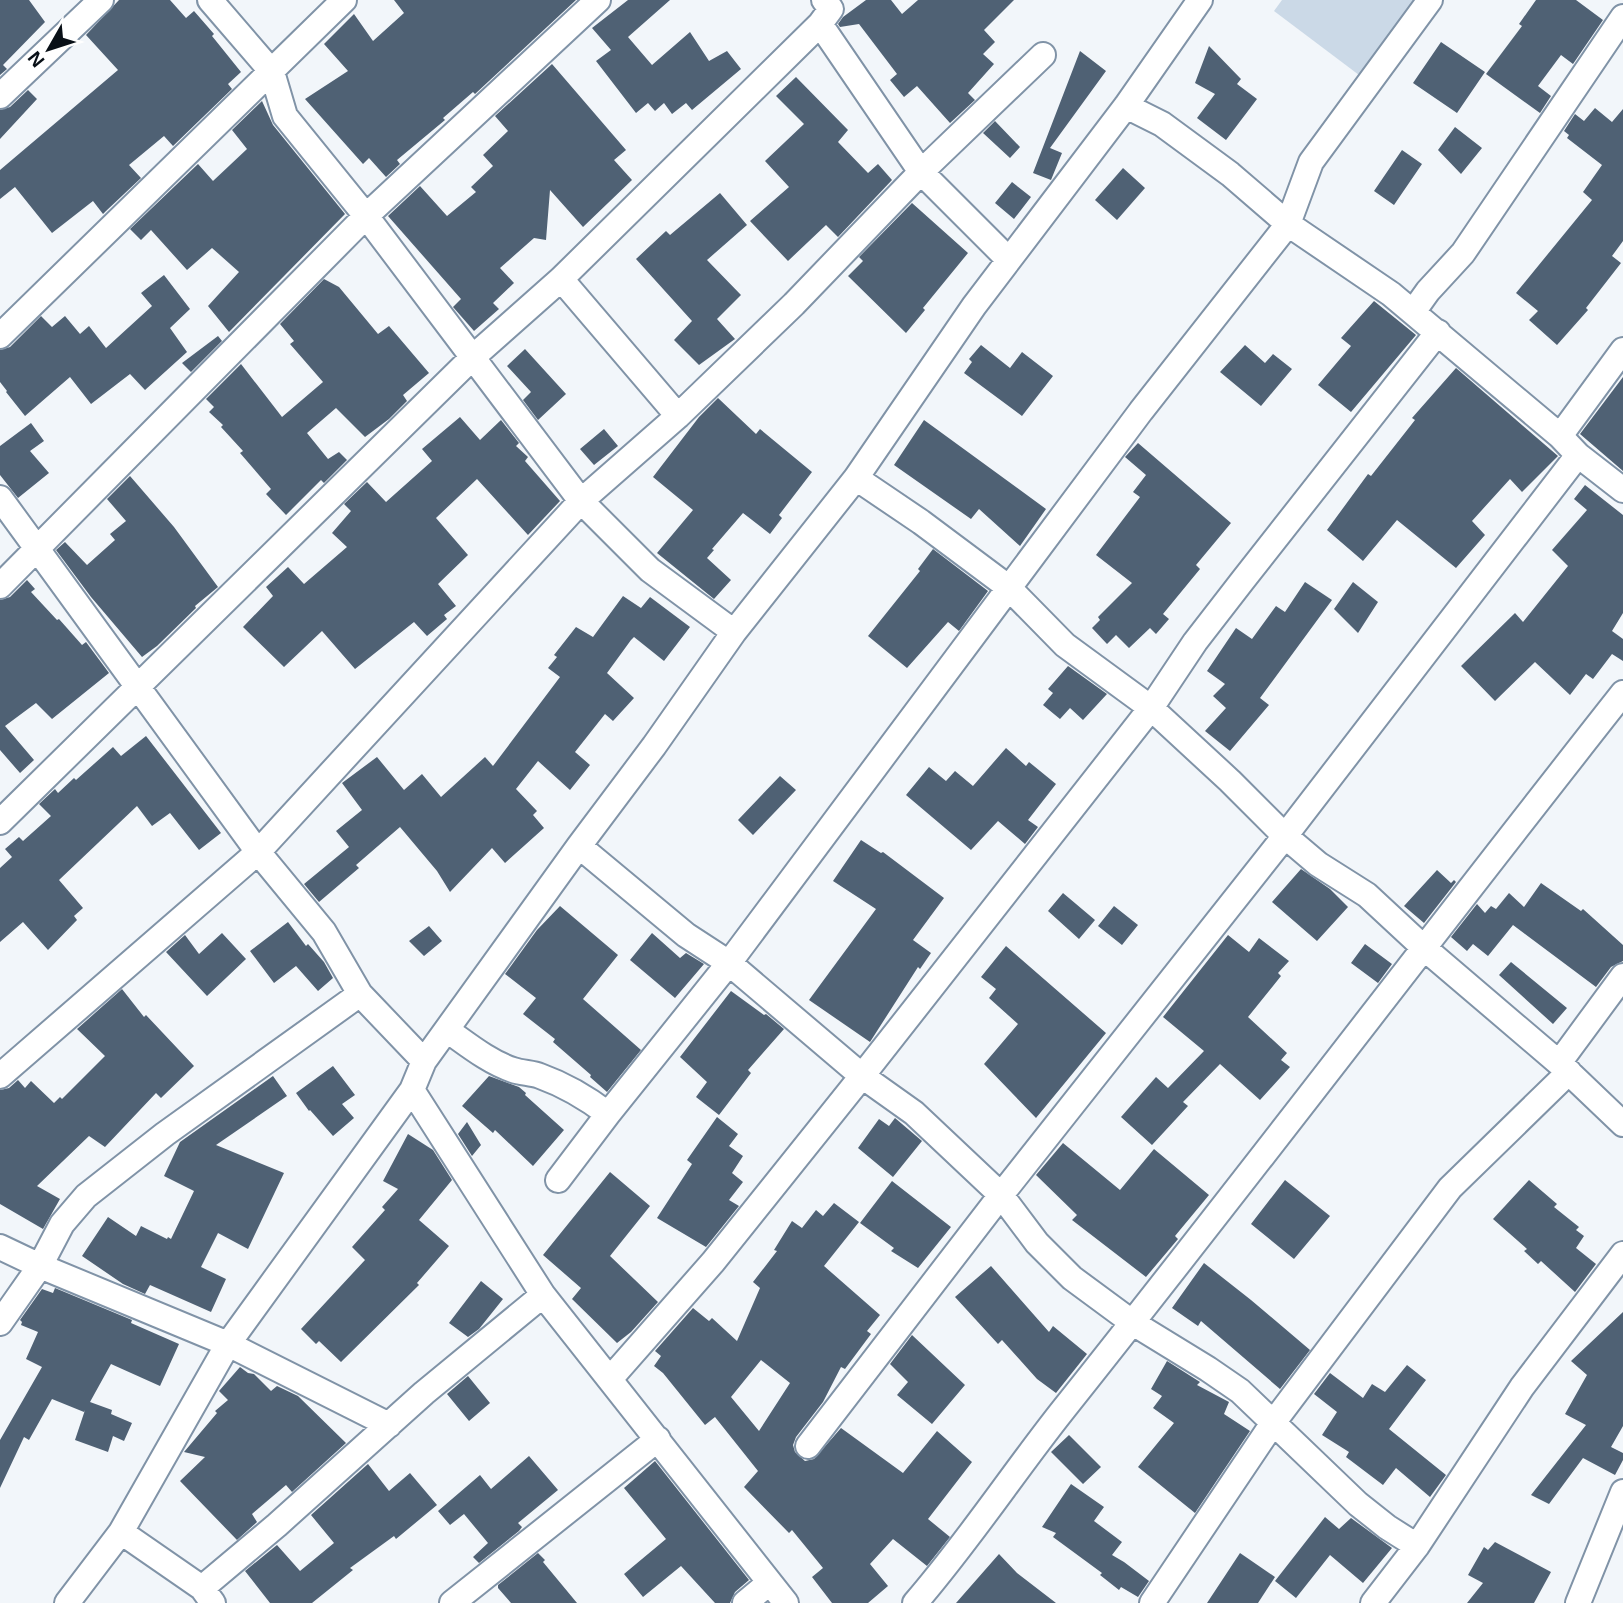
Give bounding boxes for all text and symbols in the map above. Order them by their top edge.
north arrow [14,14,84,84]
text: N [24,47,49,71]

